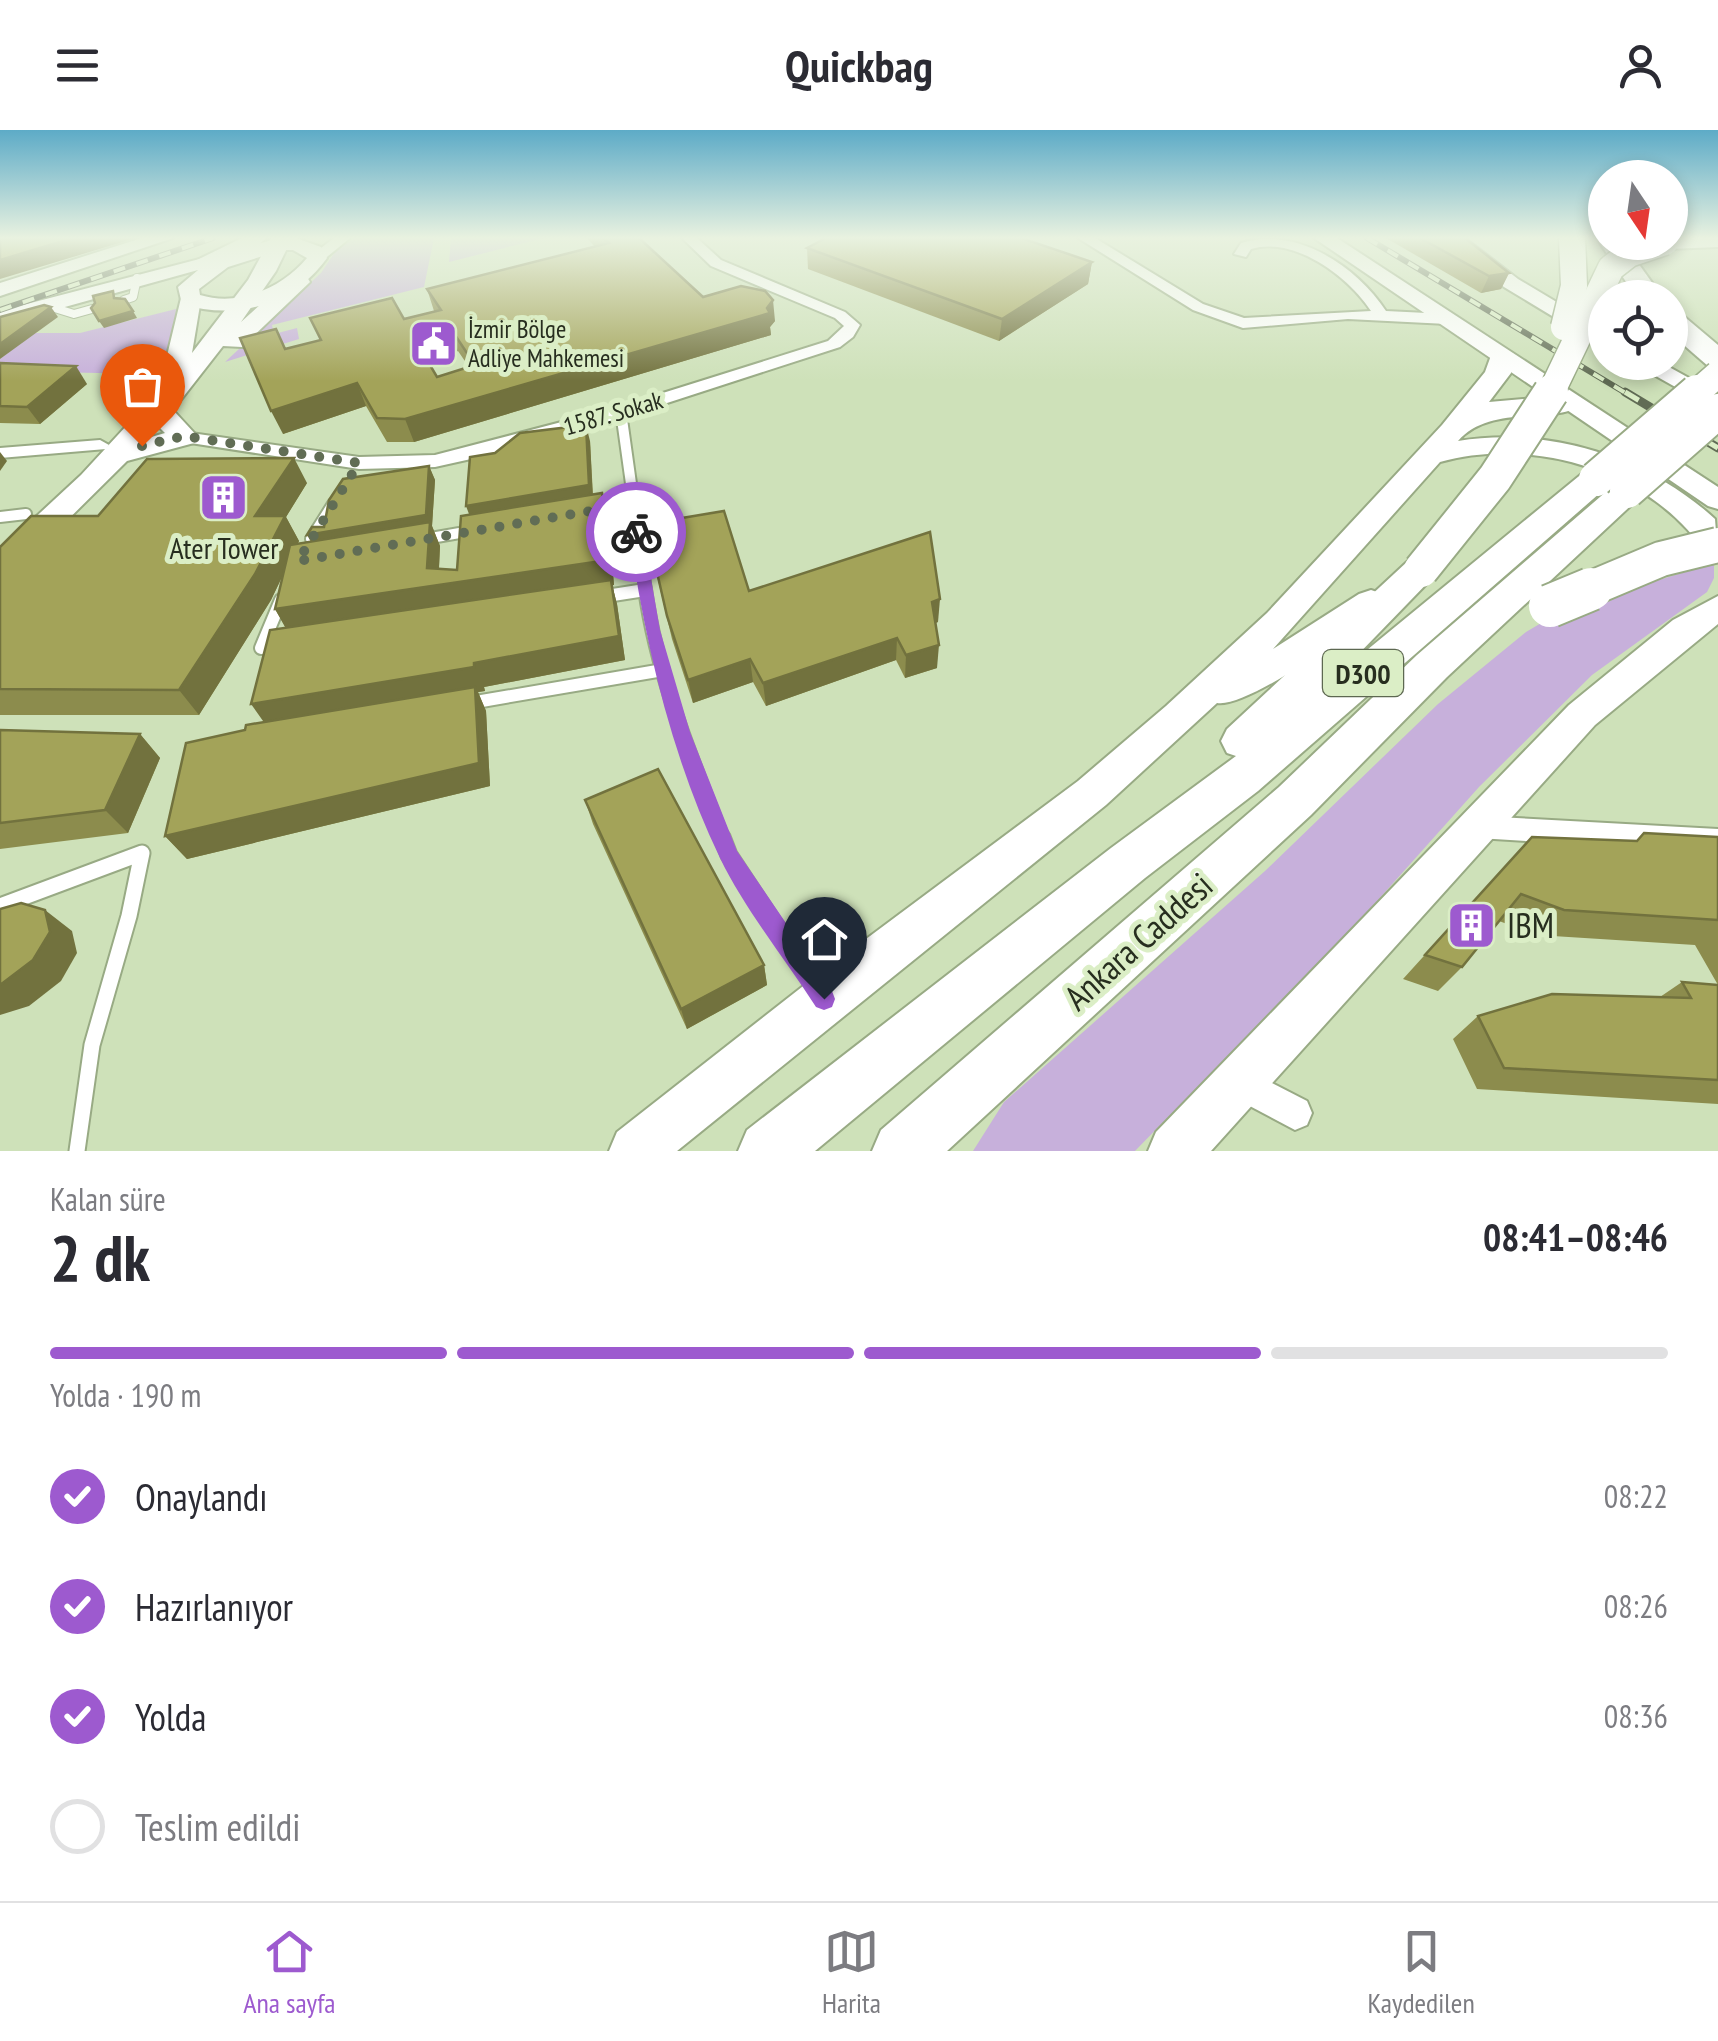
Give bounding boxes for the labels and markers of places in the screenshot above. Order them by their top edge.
place label: İzmir Bölge Adliye Mahkemesi [468,313,624,374]
public building icon: İzmir Bölge Adliye Mahkemesi [407,317,459,369]
pin [100,344,185,447]
building icon: Ater Tower [198,472,250,524]
place label: Ater Tower [169,528,279,567]
pin [782,897,867,1000]
building icon: IBM [1446,899,1498,951]
place label: IBM [1507,902,1554,948]

